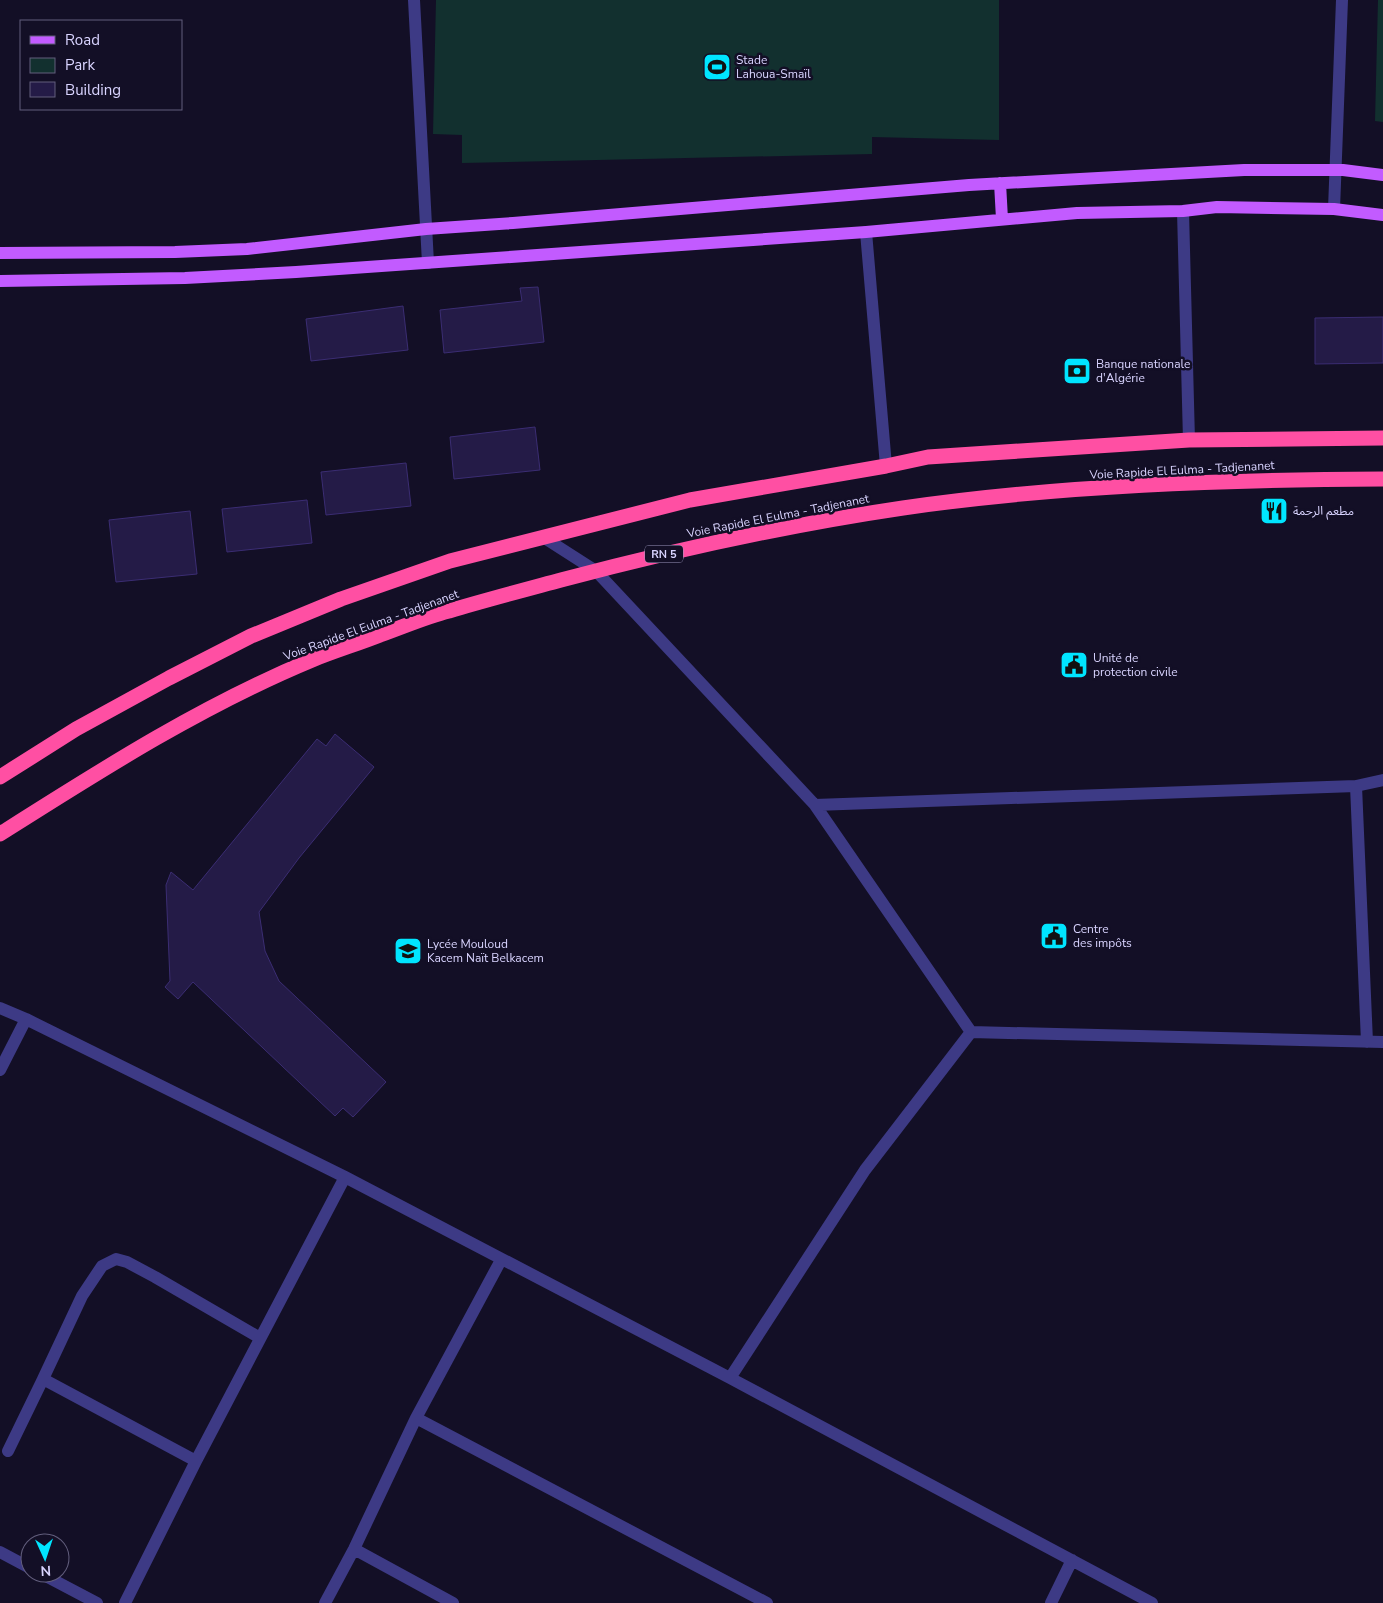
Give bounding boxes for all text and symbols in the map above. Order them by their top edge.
legend [20,20,182,110]
text: Road [65,30,100,50]
sports icon: Stade Lahoua-Smaïl [702,52,732,82]
place label: Stade Lahoua-Smaïl [736,52,811,82]
text: Park [65,55,95,75]
text: Building [65,80,121,100]
bank icon: Banque nationale d'Algérie [1062,356,1092,386]
place label: Banque nationale d'Algérie [1096,356,1190,386]
street label: Voie Rapide El Eulma - Tadjenanet [1088,457,1276,483]
street label: Voie Rapide El Eulma - Tadjenanet [685,490,871,542]
restaurant icon: مطعم الرحمة [1259,496,1289,526]
place label: مطعم الرحمة [1293,503,1354,520]
road number: RN 5 [645,546,683,562]
street label: Voie Rapide El Eulma - Tadjenanet [280,586,462,665]
public building icon: Unité de protection civile [1059,650,1089,680]
place label: Unité de protection civile [1093,650,1178,680]
public building icon: Centre des impôts [1039,921,1069,951]
place label: Centre des impôts [1073,921,1132,951]
school or university icon: Lycée Mouloud Kacem Naït Belkacem [393,936,423,966]
place label: Lycée Mouloud Kacem Naït Belkacem [427,936,544,966]
north arrow [20,1533,70,1583]
text: N [40,1561,51,1580]

